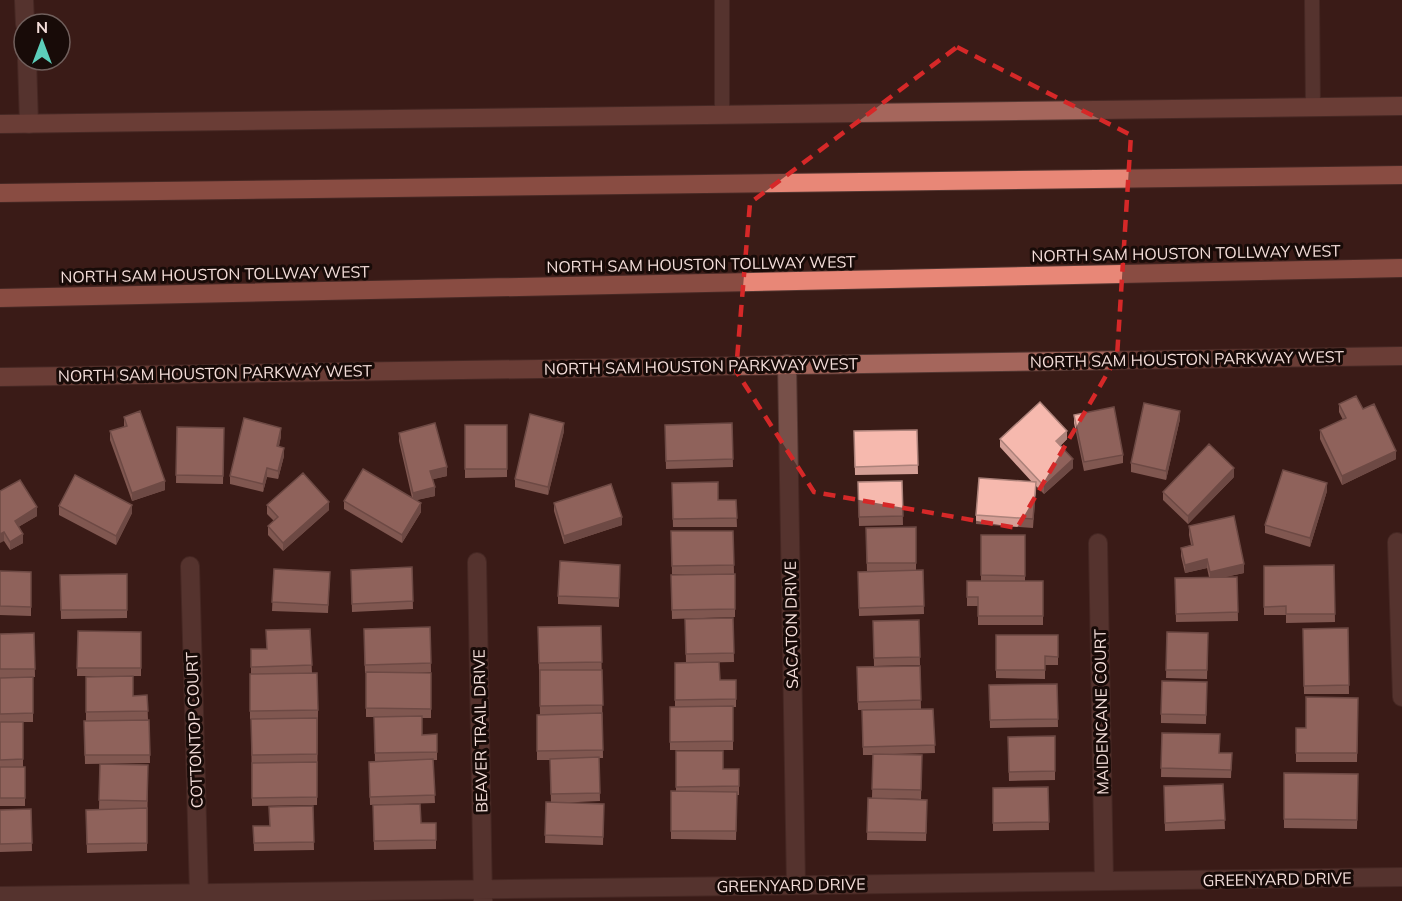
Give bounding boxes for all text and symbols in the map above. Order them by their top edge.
north arrow [12,12,72,72]
text: N [36,17,48,37]
street label: NORTH SAM HOUSTON TOLLWAY WEST [1031,240,1341,266]
street label: NORTH SAM HOUSTON TOLLWAY WEST [546,251,856,277]
street label: NORTH SAM HOUSTON TOLLWAY WEST [60,261,370,287]
street label: NORTH SAM HOUSTON PARKWAY WEST [1030,346,1345,372]
street label: NORTH SAM HOUSTON PARKWAY WEST [544,353,859,379]
street label: NORTH SAM HOUSTON PARKWAY WEST [58,360,373,386]
street label: SACATON DRIVE [780,561,802,689]
street label: MAIDENCANE COURT [1090,629,1112,795]
street label: BEAVER TRAIL DRIVE [469,649,491,813]
street label: COTTONTOP COURT [181,651,207,808]
street label: GREENYARD DRIVE [1202,868,1352,890]
street label: GREENYARD DRIVE [716,874,866,896]

